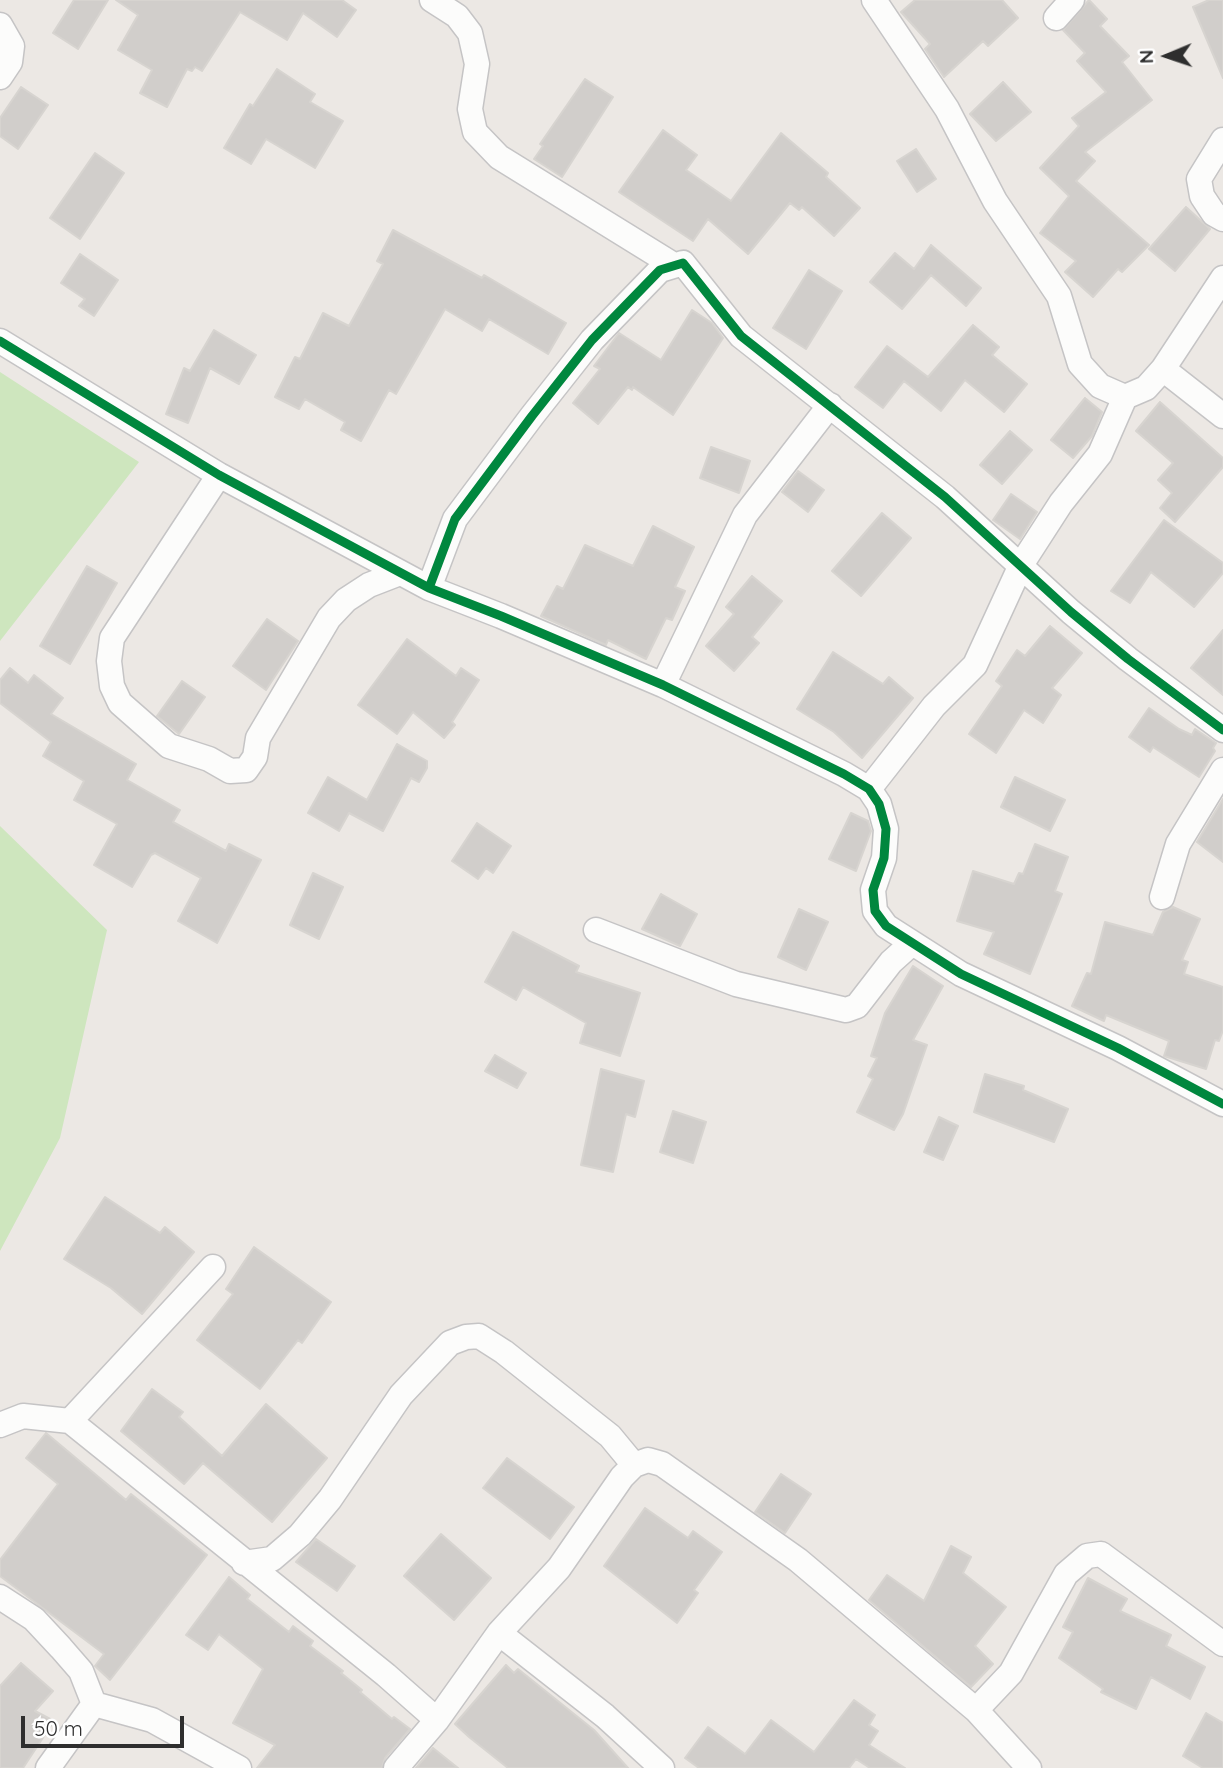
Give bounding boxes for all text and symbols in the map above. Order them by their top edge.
north arrow [1132,21,1202,91]
text: N [1134,49,1158,64]
scale bar [24,1702,187,1746]
text: 50 m [34,1715,83,1741]

